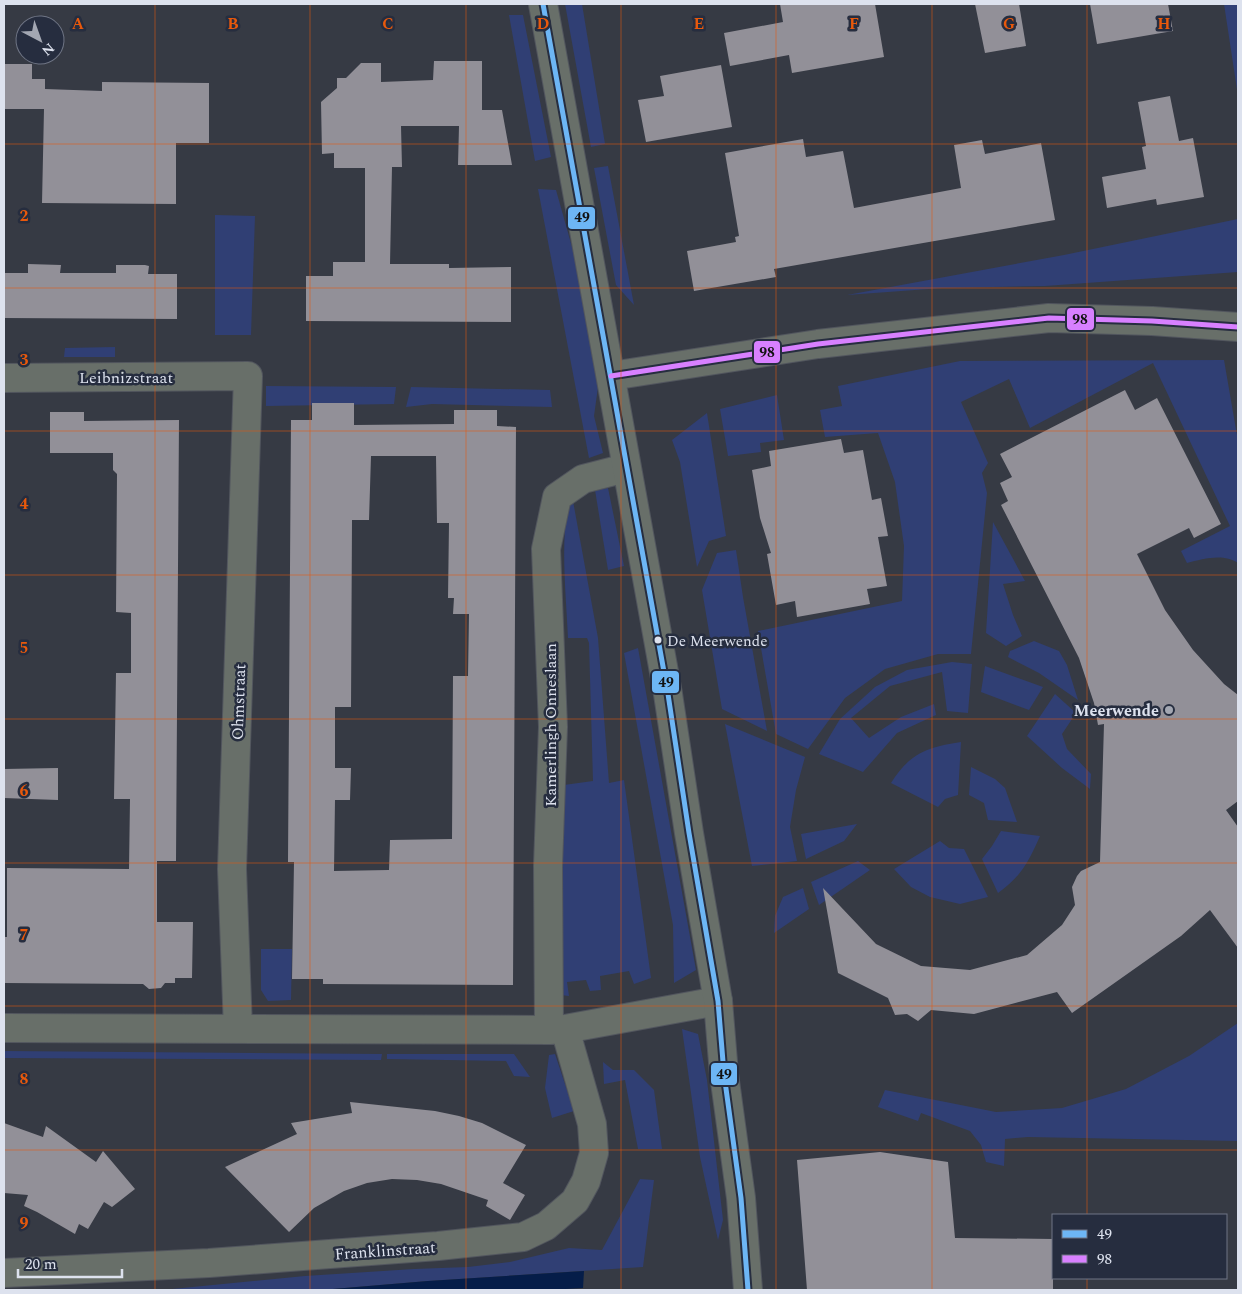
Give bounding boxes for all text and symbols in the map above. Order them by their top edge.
text: A [72,12,85,36]
text: B [227,12,239,36]
text: C [382,12,394,36]
text: D [537,12,550,36]
text: E [694,12,704,36]
text: F [849,12,859,36]
text: G [1003,12,1015,36]
text: H [1157,12,1171,36]
north arrow [15,15,65,65]
text: N [37,38,59,61]
text: 2 [20,204,29,228]
line badge: 49 [567,206,596,230]
text: 49 [574,207,590,228]
line badge: 98 [1066,307,1095,331]
text: 98 [1072,309,1088,330]
line badge: 98 [753,340,781,364]
text: 98 [759,342,775,363]
text: 3 [20,348,29,372]
street label: Leibnizstraat [79,366,173,390]
text: 4 [20,492,29,516]
place label: De Meerwende [667,630,767,653]
marker: De Meerwende [653,635,663,645]
text: 5 [20,636,28,660]
street label: Kamerlingh Onneslaan [539,643,563,807]
street label: Ohmstraat [226,663,252,741]
line badge: 49 [651,670,680,694]
text: 49 [658,672,674,693]
place label: Meerwende [1073,699,1159,723]
marker: Meerwende [1163,704,1175,716]
text: 6 [20,779,29,803]
text: 7 [20,923,29,947]
line badge: 49 [710,1062,738,1086]
text: 49 [716,1064,732,1085]
text: 8 [20,1067,29,1091]
text: 9 [20,1211,29,1235]
legend [1052,1214,1227,1279]
text: 49 [1097,1223,1112,1246]
street label: Franklinstraat [334,1235,437,1266]
scale bar [18,1246,121,1278]
text: 98 [1097,1248,1112,1271]
text: 20 m [25,1253,57,1276]

